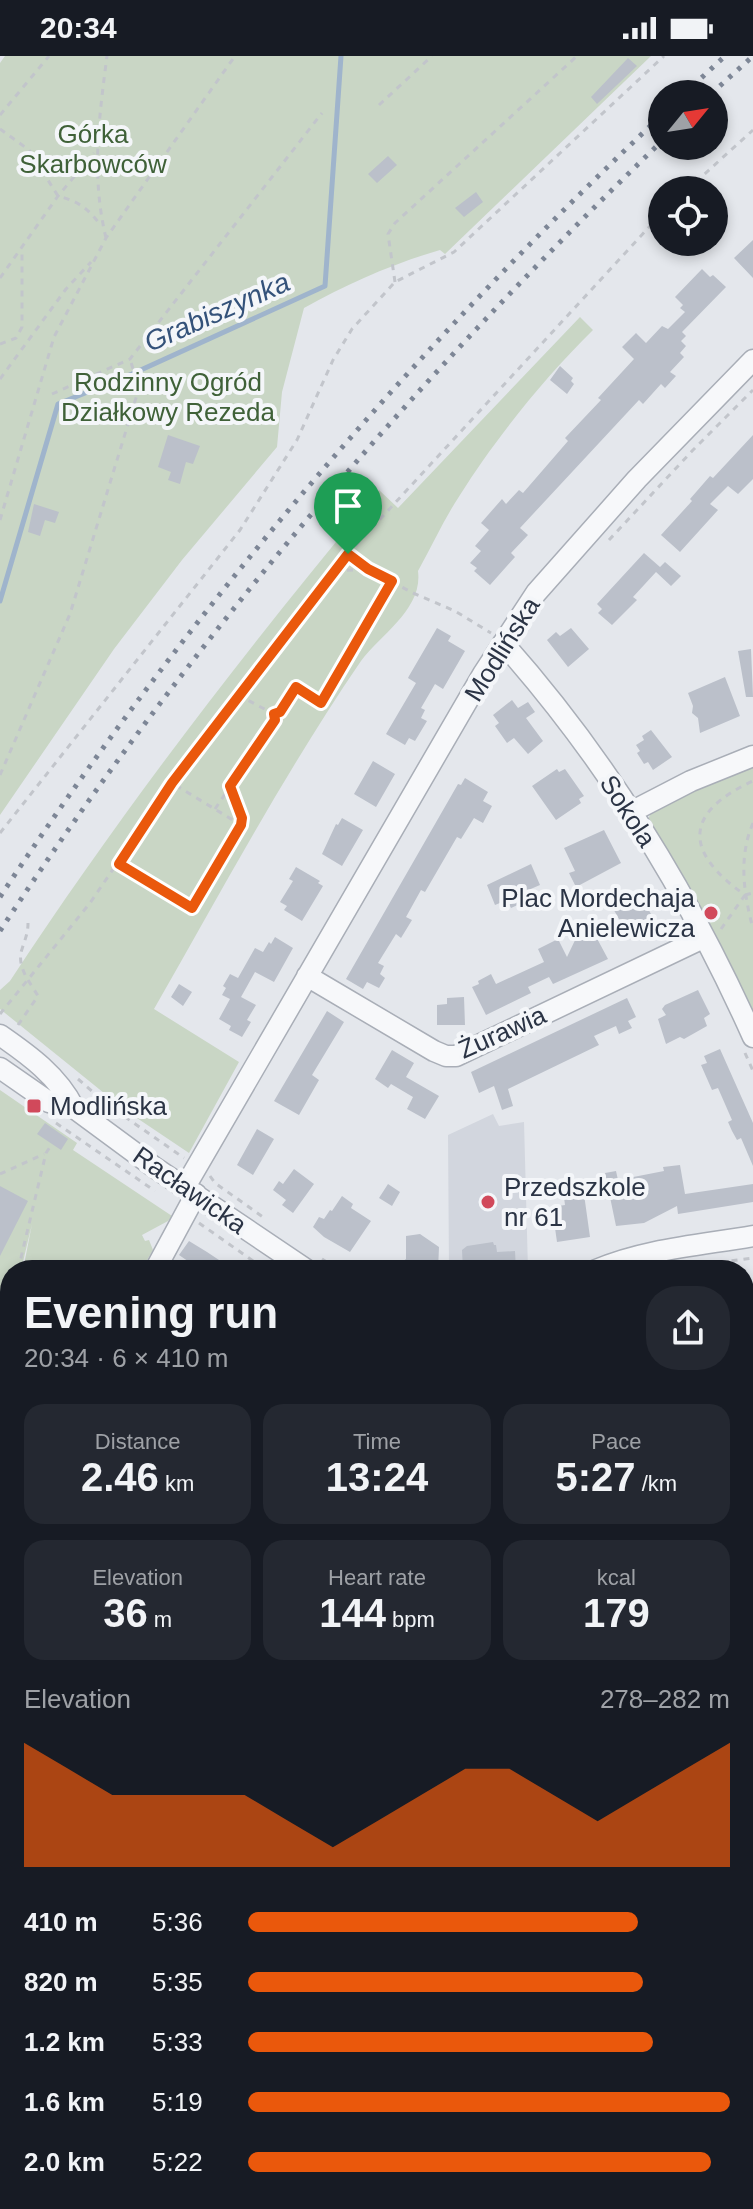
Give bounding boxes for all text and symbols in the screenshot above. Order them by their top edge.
text: 20:34 [40,11,117,44]
north arrow [648,80,728,160]
map controls [648,80,728,256]
park label: Górka Skarbowców [19,119,167,179]
button: locate [648,176,728,256]
water label: Grabiszynka [140,266,294,358]
park label: Rodzinny Ogród Działkowy Rezeda [61,367,275,427]
pin [314,472,382,554]
icon: arrive [326,484,370,528]
street label: Modlińska [458,591,546,707]
street label: Sokola [594,769,663,853]
place label: Plac Mordechaja Anielewicza [501,883,696,943]
marker: Plac Mordechaja Anielewicza [702,904,720,922]
street label: Żurawia [454,999,551,1065]
place label: Modlińska [50,1091,168,1121]
marker: Modlińska [25,1097,43,1115]
street label: Racławicka [128,1140,253,1240]
place label: Przedszkole nr 61 [504,1172,646,1232]
marker: Przedszkole nr 61 [479,1193,497,1211]
button: share [646,1286,730,1370]
text: Evening run [24,1288,278,1337]
text: 20:34 · 6 × 410 m [24,1343,229,1373]
text: Distance [95,1429,180,1454]
text: Time [353,1429,401,1454]
text: Pace [591,1429,641,1454]
text: 2.46 [81,1455,159,1499]
text: 13:24 [326,1455,428,1499]
text: 5:27 [556,1455,636,1499]
text: km [159,1471,194,1496]
text: /km [636,1471,677,1496]
text: Elevation [92,1565,183,1590]
text: Heart rate [328,1565,426,1590]
text: kcal [597,1565,636,1590]
text: 36 [103,1591,148,1635]
text: 144 [319,1591,386,1635]
text: 179 [583,1591,650,1635]
text: m [148,1607,172,1632]
text: bpm [386,1607,435,1632]
text: Elevation [24,1684,131,1714]
text: 278–282 m [600,1684,730,1714]
text: 410 m [24,1907,98,1937]
text: 5:36 [152,1907,203,1937]
text: 820 m [24,1967,98,1997]
text: 5:35 [152,1967,203,1997]
text: 1.2 km [24,2027,105,2057]
text: 5:33 [152,2027,203,2057]
text: 1.6 km [24,2087,105,2117]
text: 5:19 [152,2087,203,2117]
text: 2.0 km [24,2147,105,2177]
text: 5:22 [152,2147,203,2177]

